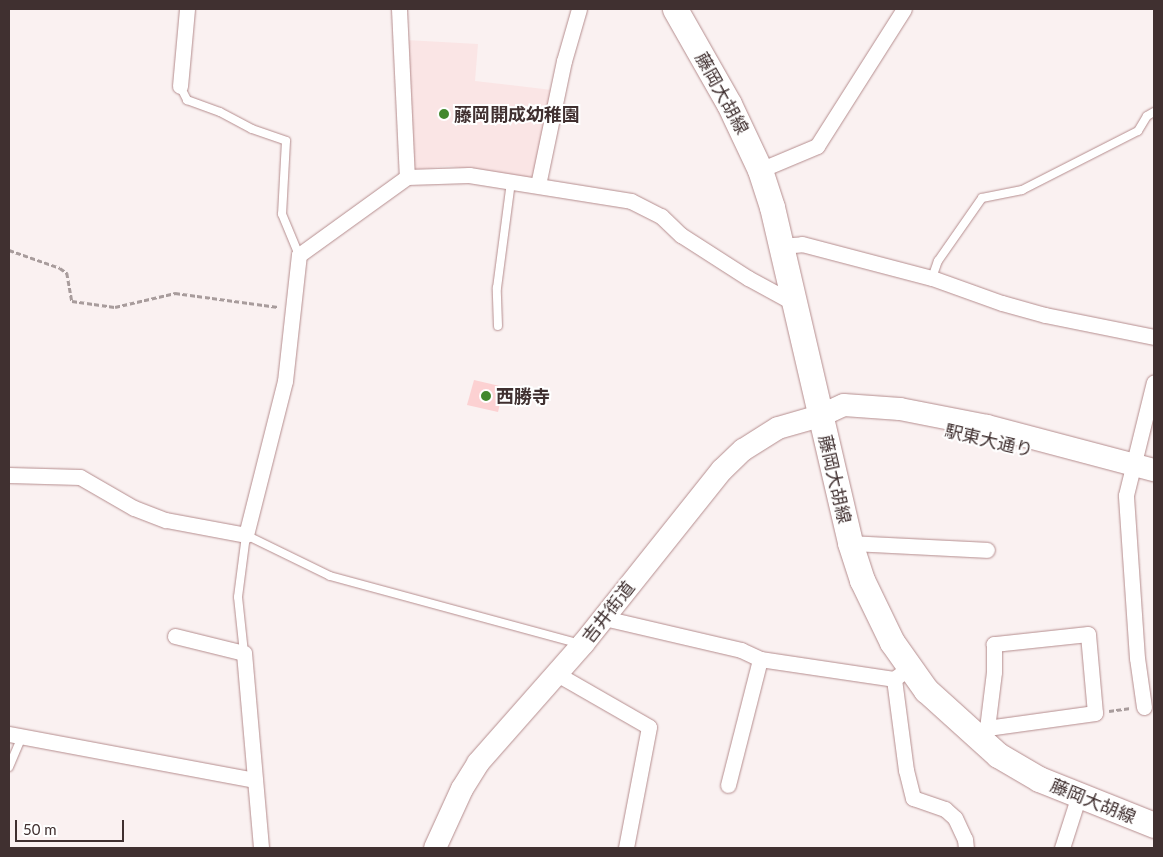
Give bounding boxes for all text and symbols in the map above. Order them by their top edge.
street label: 藤岡大胡線 [691,48,753,138]
place label: 藤岡開成幼稚園 [454,103,580,125]
marker: 藤岡開成幼稚園 [438,108,450,120]
place label: 西勝寺 [496,385,550,407]
marker: 西勝寺 [480,390,492,402]
street label: 駅東大通り [943,419,1035,461]
street label: 藤岡大胡線 [814,433,856,525]
street label: 吉井街道 [577,577,639,647]
street label: 藤岡大胡線 [1047,774,1139,828]
scale bar [18,810,126,842]
text: 50 m [23,820,57,838]

